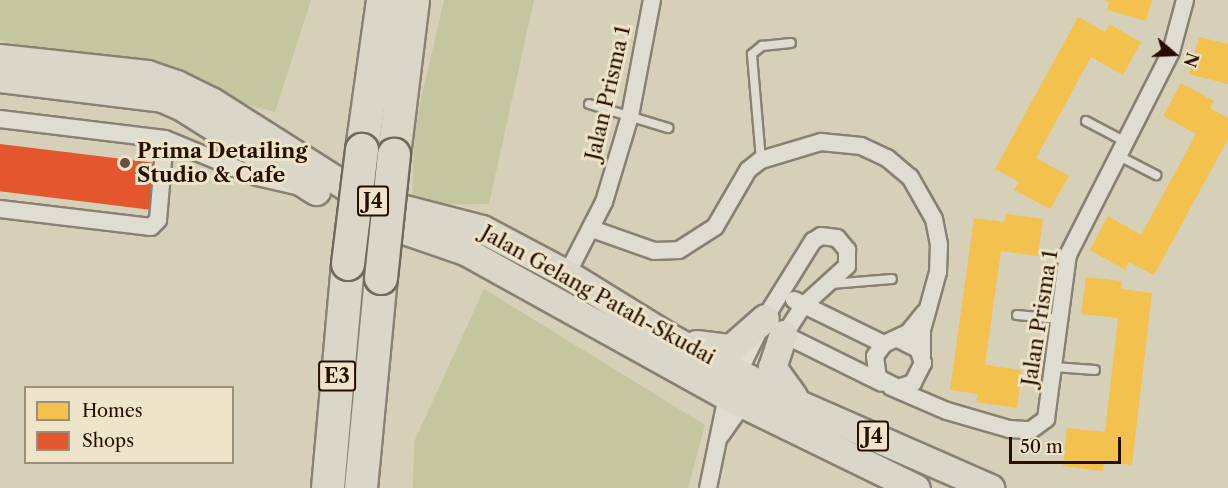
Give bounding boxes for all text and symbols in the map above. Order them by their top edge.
street label: Jalan Prisma 1 [580,23,636,163]
north arrow [1144,24,1204,84]
text: N [1179,50,1203,70]
place label: Prima Detailing Studio & Cafe [137,138,308,188]
marker: Prima Detailing Studio & Cafe [118,156,132,170]
road number: J4 [356,184,389,218]
street label: Jalan Gelang Patah-Skudai [476,220,720,370]
street label: Jalan Prisma 1 [1017,248,1063,388]
road number: E3 [318,359,356,393]
legend [24,386,234,464]
text: Homes [82,400,143,422]
road number: J4 [856,419,890,453]
scale bar [1012,425,1124,463]
text: Shops [82,430,134,452]
text: 50 m [1020,436,1063,458]

